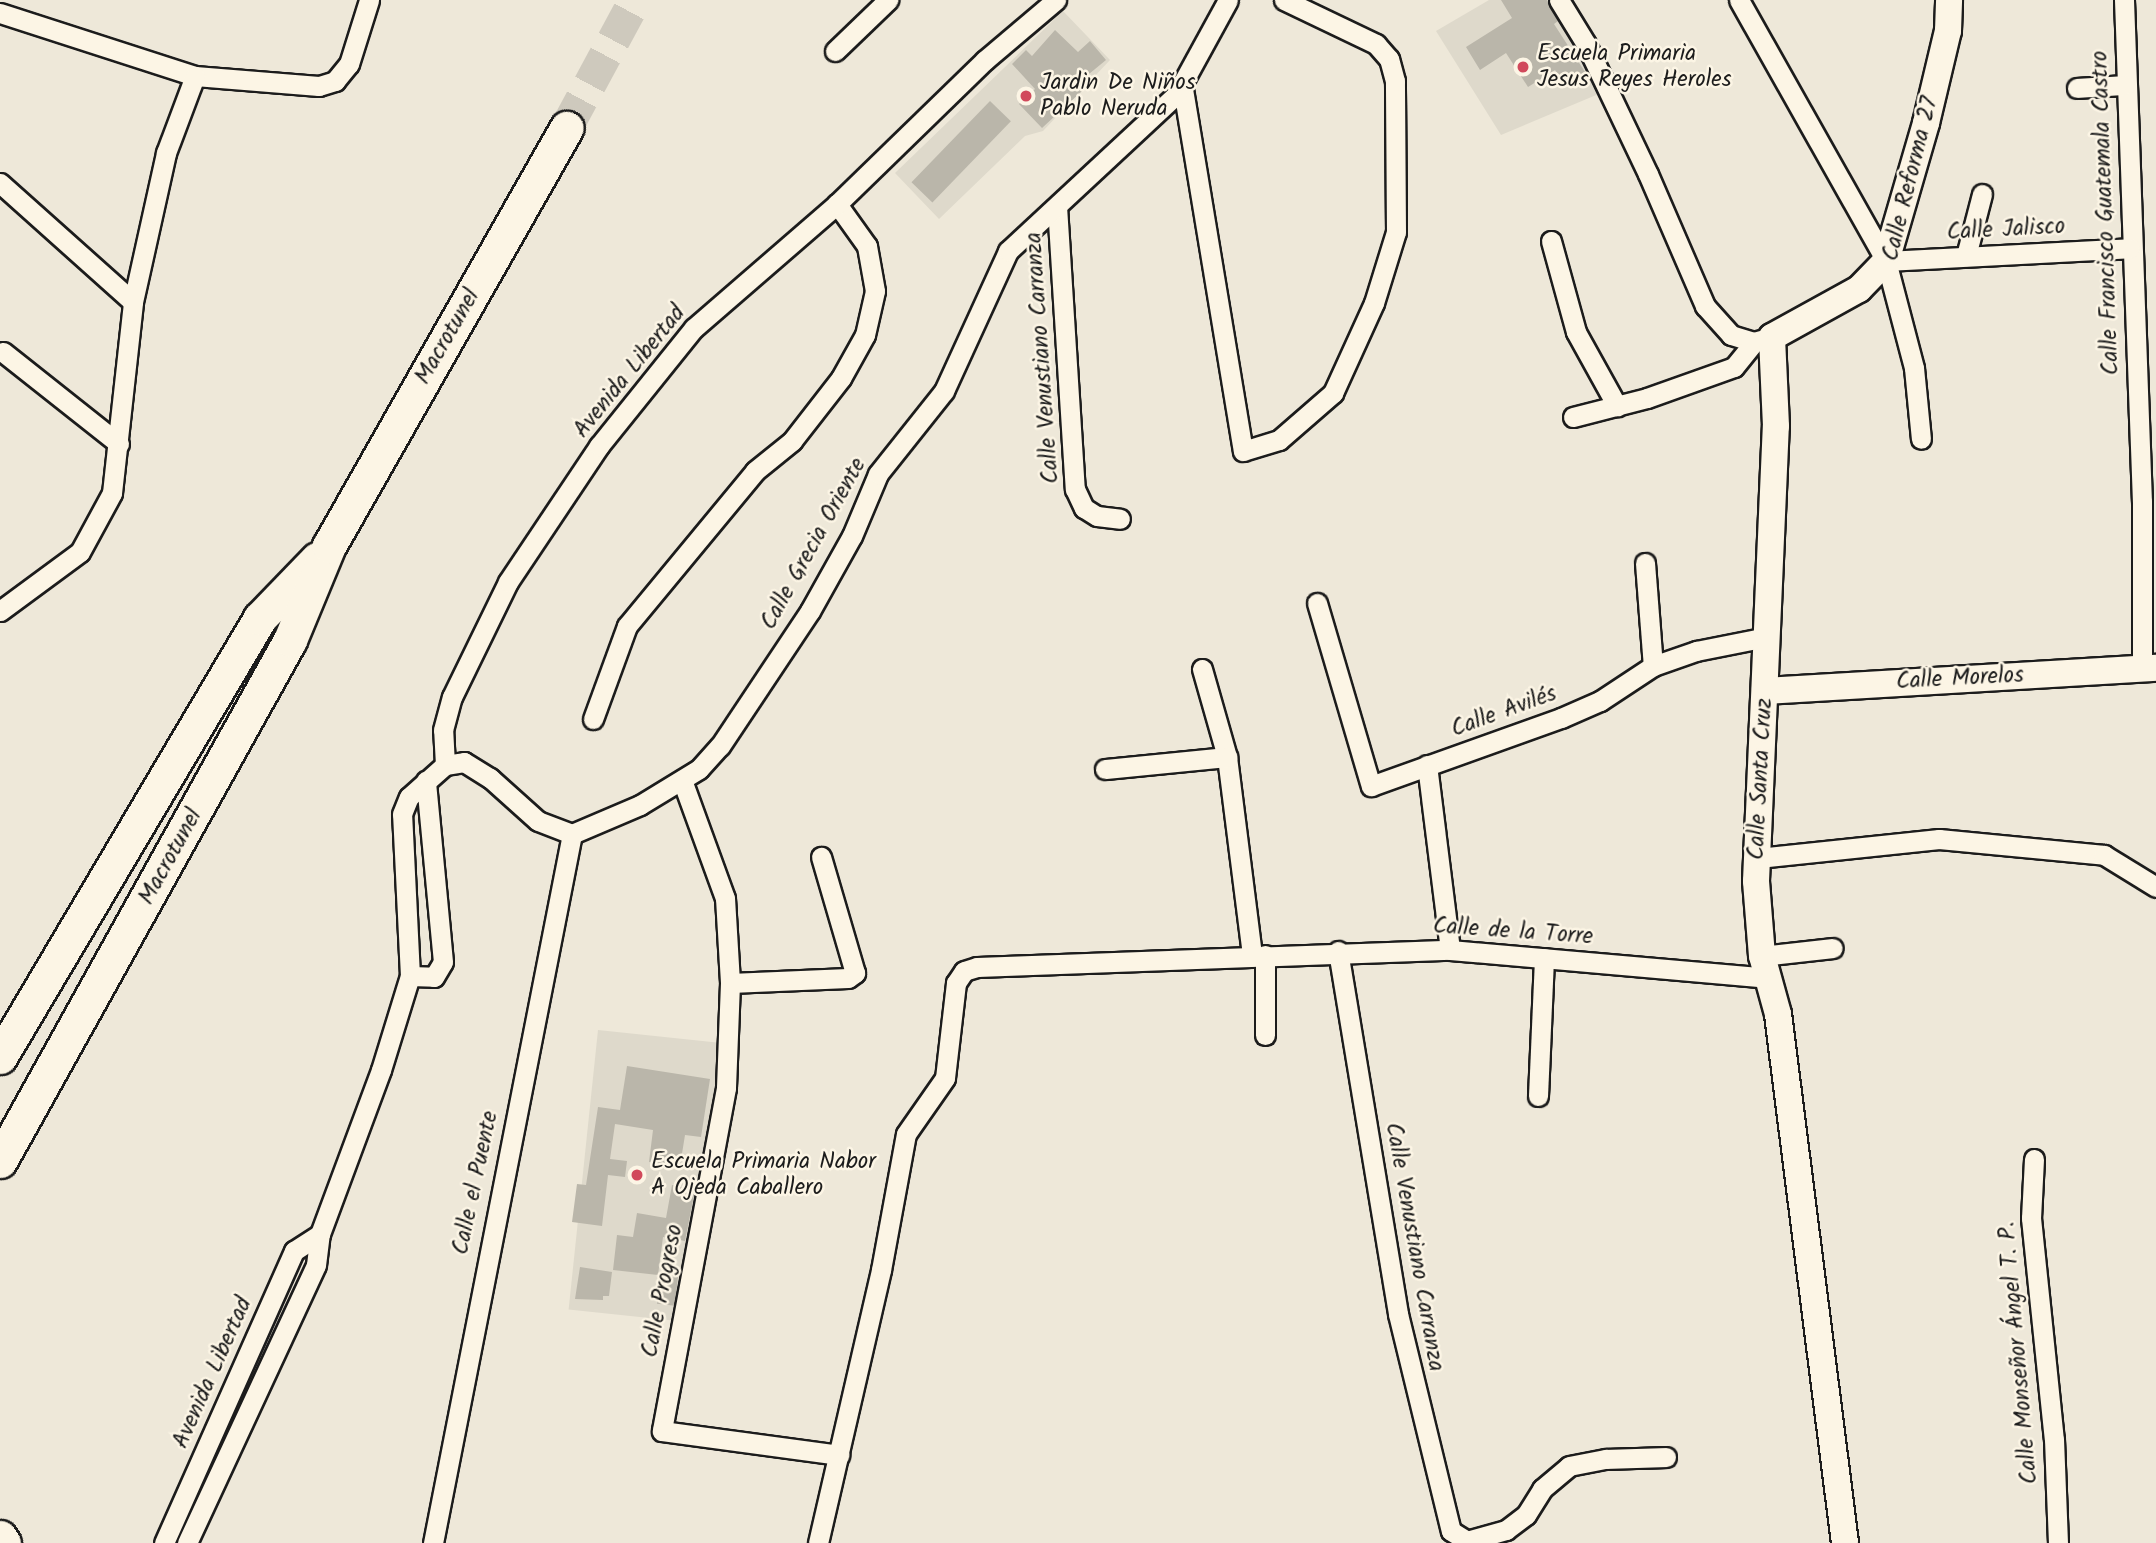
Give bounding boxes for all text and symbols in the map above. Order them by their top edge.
place label: Escuela Primaria Jesus Reyes Heroles [1537,40,1732,94]
street label: Calle Francisco Guatemala Castro [2087,50,2125,376]
marker: Escuela Primaria Jesus Reyes Heroles [1515,59,1531,75]
place label: Jardin De Niños Pablo Neruda [1040,69,1196,123]
marker: Jardin De Niños Pablo Neruda [1018,88,1034,104]
street label: Calle Reforma 27 [1877,94,1945,264]
street label: Calle Jalisco [1946,213,2066,247]
street label: Calle Venustiano Carranza [1020,231,1066,485]
street label: Macrotunel [410,284,486,390]
street label: Avenida Libertad [568,300,692,444]
street label: Calle Grecia Oriente [755,453,873,635]
street label: Calle Morelos [1895,662,2025,696]
street label: Calle Avilés [1448,680,1560,744]
street label: Calle Santa Cruz [1743,697,1779,861]
street label: Macrotunel [133,804,209,910]
street label: Calle de la Torre [1432,913,1594,951]
street label: Calle el Puente [447,1109,505,1257]
street label: Calle Venustiano Carranza [1379,1121,1449,1373]
place label: Escuela Primaria Nabor A Ojeda Caballero [651,1148,876,1202]
marker: Escuela Primaria Nabor A Ojeda Caballero [629,1167,645,1183]
street label: Calle Monseñor Ángel T. P. [1994,1221,2044,1485]
street label: Calle Progreso [637,1222,689,1360]
street label: Avenida Libertad [167,1293,259,1453]

